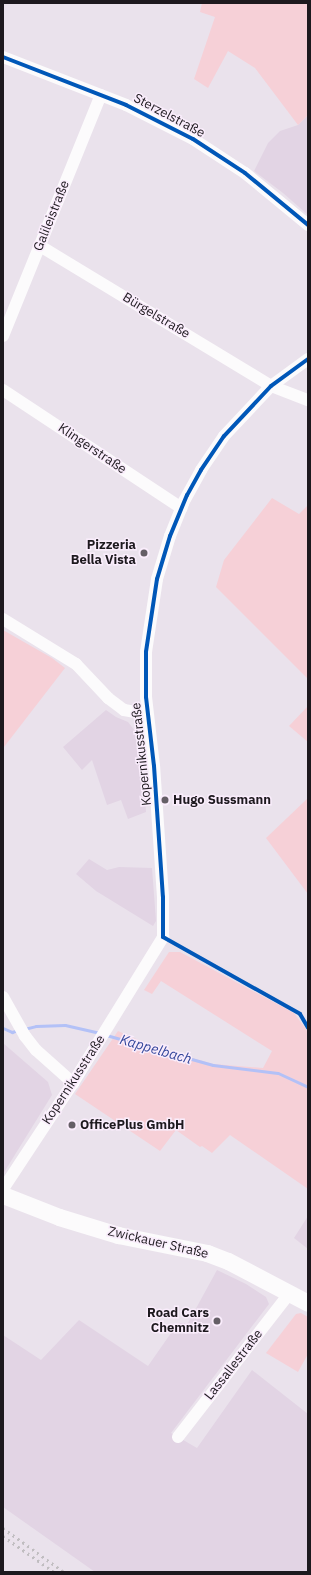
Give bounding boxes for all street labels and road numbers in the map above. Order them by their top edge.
street label: Sterzelstraße [131,91,207,141]
street label: Galileistraße [31,178,73,254]
street label: Bürgelstraße [120,290,192,342]
street label: Klingerstraße [55,420,129,478]
street label: Kopernikusstraße [129,702,155,806]
street label: Kopernikusstraße [39,1032,109,1128]
street label: Zwickauer Straße [106,1224,210,1262]
street label: Lassallestraße [202,1327,266,1403]

